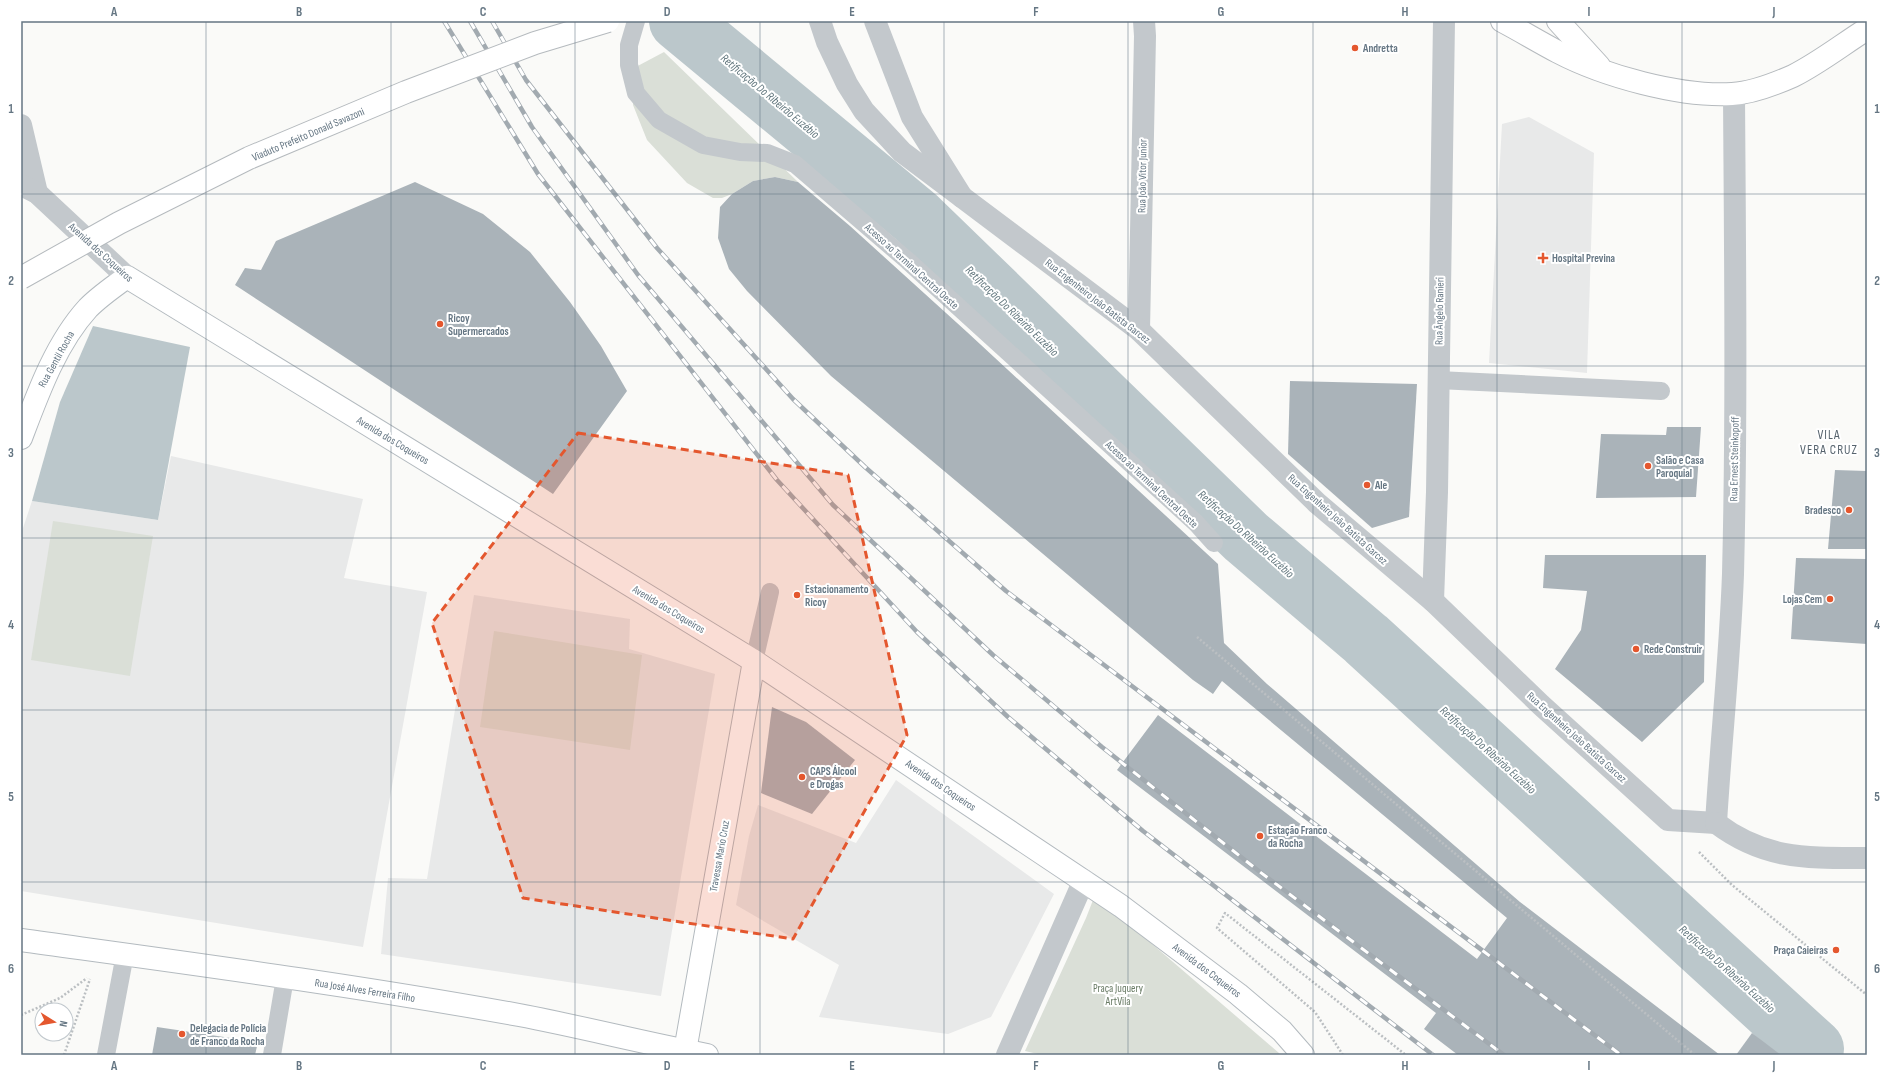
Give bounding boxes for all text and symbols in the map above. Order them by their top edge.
text: A [110,4,118,20]
text: B [296,4,302,20]
text: C [480,4,487,20]
text: D [664,4,671,20]
text: E [849,4,855,20]
text: F [1033,4,1039,20]
text: G [1218,4,1225,20]
text: H [1402,4,1409,20]
text: I [1588,4,1591,20]
text: J [1772,4,1776,20]
place label: Andretta [1362,42,1398,55]
marker: Andretta [1350,43,1360,53]
water label: Retificação Do Ribeirão Euzébio [717,51,822,142]
text: 1 [8,101,14,117]
text: 1 [1874,101,1880,117]
street label: Viaduto Prefeito Donald Savazoni [250,105,366,164]
street label: Rua João Vitor Junior [1135,139,1150,213]
street label: Avenida dos Coqueiros [65,219,136,285]
street label: Acesso ao Terminal Central Oeste [861,220,961,312]
marker: Hospital Previna [1537,252,1549,264]
place label: Hospital Previna [1552,252,1616,265]
street label: Rua Engenheiro João Batista Garcez [1043,256,1153,346]
water label: Retificação Do Ribeirão Euzébio [962,263,1062,360]
text: 2 [8,273,14,289]
text: 2 [1874,273,1880,289]
street label: Rua Ângelo Ranieri [1432,277,1447,345]
place label: Ricoy Supermercados [448,312,509,338]
marker: Ricoy Supermercados [435,319,445,329]
street label: Rua Gentil Rocha [36,329,77,390]
street label: Avenida dos Coqueiros [353,413,431,467]
street label: Rua Ernest Steinkopoff [1727,416,1742,501]
district label: VILA VERA CRUZ [1800,427,1858,458]
street label: Acesso ao Terminal Central Oeste [1102,437,1201,531]
text: 3 [8,445,14,461]
text: 3 [1874,445,1880,461]
place label: Salão e Casa Paroquial [1656,454,1704,480]
marker: Salão e Casa Paroquial [1643,461,1653,471]
street label: Rua Engenheiro João Batista Garcez [1285,471,1390,568]
place label: Ale [1374,479,1388,492]
marker: Ale [1362,480,1372,490]
water label: Retificação Do Ribeirão Euzébio [1195,487,1297,581]
place label: Bradesco [1805,504,1841,517]
marker: Bradesco [1844,505,1854,515]
street label: Avenida dos Coqueiros [629,582,707,636]
place label: Estacionamento Ricoy [805,583,869,609]
marker: Estacionamento Ricoy [792,590,802,600]
place label: Lojas Cem [1783,593,1822,606]
marker: Lojas Cem [1825,594,1835,604]
text: 4 [8,617,14,633]
text: 4 [1874,617,1880,633]
place label: Rede Construir [1644,643,1703,656]
marker: Rede Construir [1631,644,1641,654]
street label: Rua Engenheiro João Batista Garcez [1524,689,1629,786]
water label: Retificação Do Ribeirão Euzébio [1437,703,1539,797]
street label: Avenida dos Coqueiros [902,756,979,814]
place label: CAPS Álcool e Drogas [810,765,857,791]
marker: CAPS Álcool e Drogas [797,772,807,782]
text: 5 [8,789,14,805]
text: 5 [1874,789,1880,805]
street label: Travessa Mario Cruz [707,819,732,893]
place label: Estação Franco da Rocha [1268,824,1327,850]
marker: Estação Franco da Rocha [1255,831,1265,841]
water label: Retificação Do Ribeirão Euzébio [1676,922,1778,1016]
street label: Avenida dos Coqueiros [1169,940,1244,1000]
place label: Praça Caieiras [1773,944,1828,957]
marker: Praça Caieiras [1831,945,1841,955]
text: 6 [8,961,14,977]
text: 6 [1874,961,1880,977]
street label: Rua José Alves Ferreira Filho [314,976,416,1005]
park label: Praça Juquery ArtVila [1093,982,1144,1008]
north arrow [34,1002,74,1042]
text: N [56,1020,70,1028]
place label: Delegacia de Polícia de Franco da Rocha [190,1022,267,1048]
marker: Delegacia de Polícia de Franco da Rocha [177,1029,187,1039]
text: A [110,1058,118,1074]
text: B [296,1058,302,1074]
text: C [480,1058,487,1074]
text: D [664,1058,671,1074]
text: E [849,1058,855,1074]
text: F [1033,1058,1039,1074]
text: G [1218,1058,1225,1074]
text: H [1402,1058,1409,1074]
text: I [1588,1058,1591,1074]
text: J [1772,1058,1776,1074]

